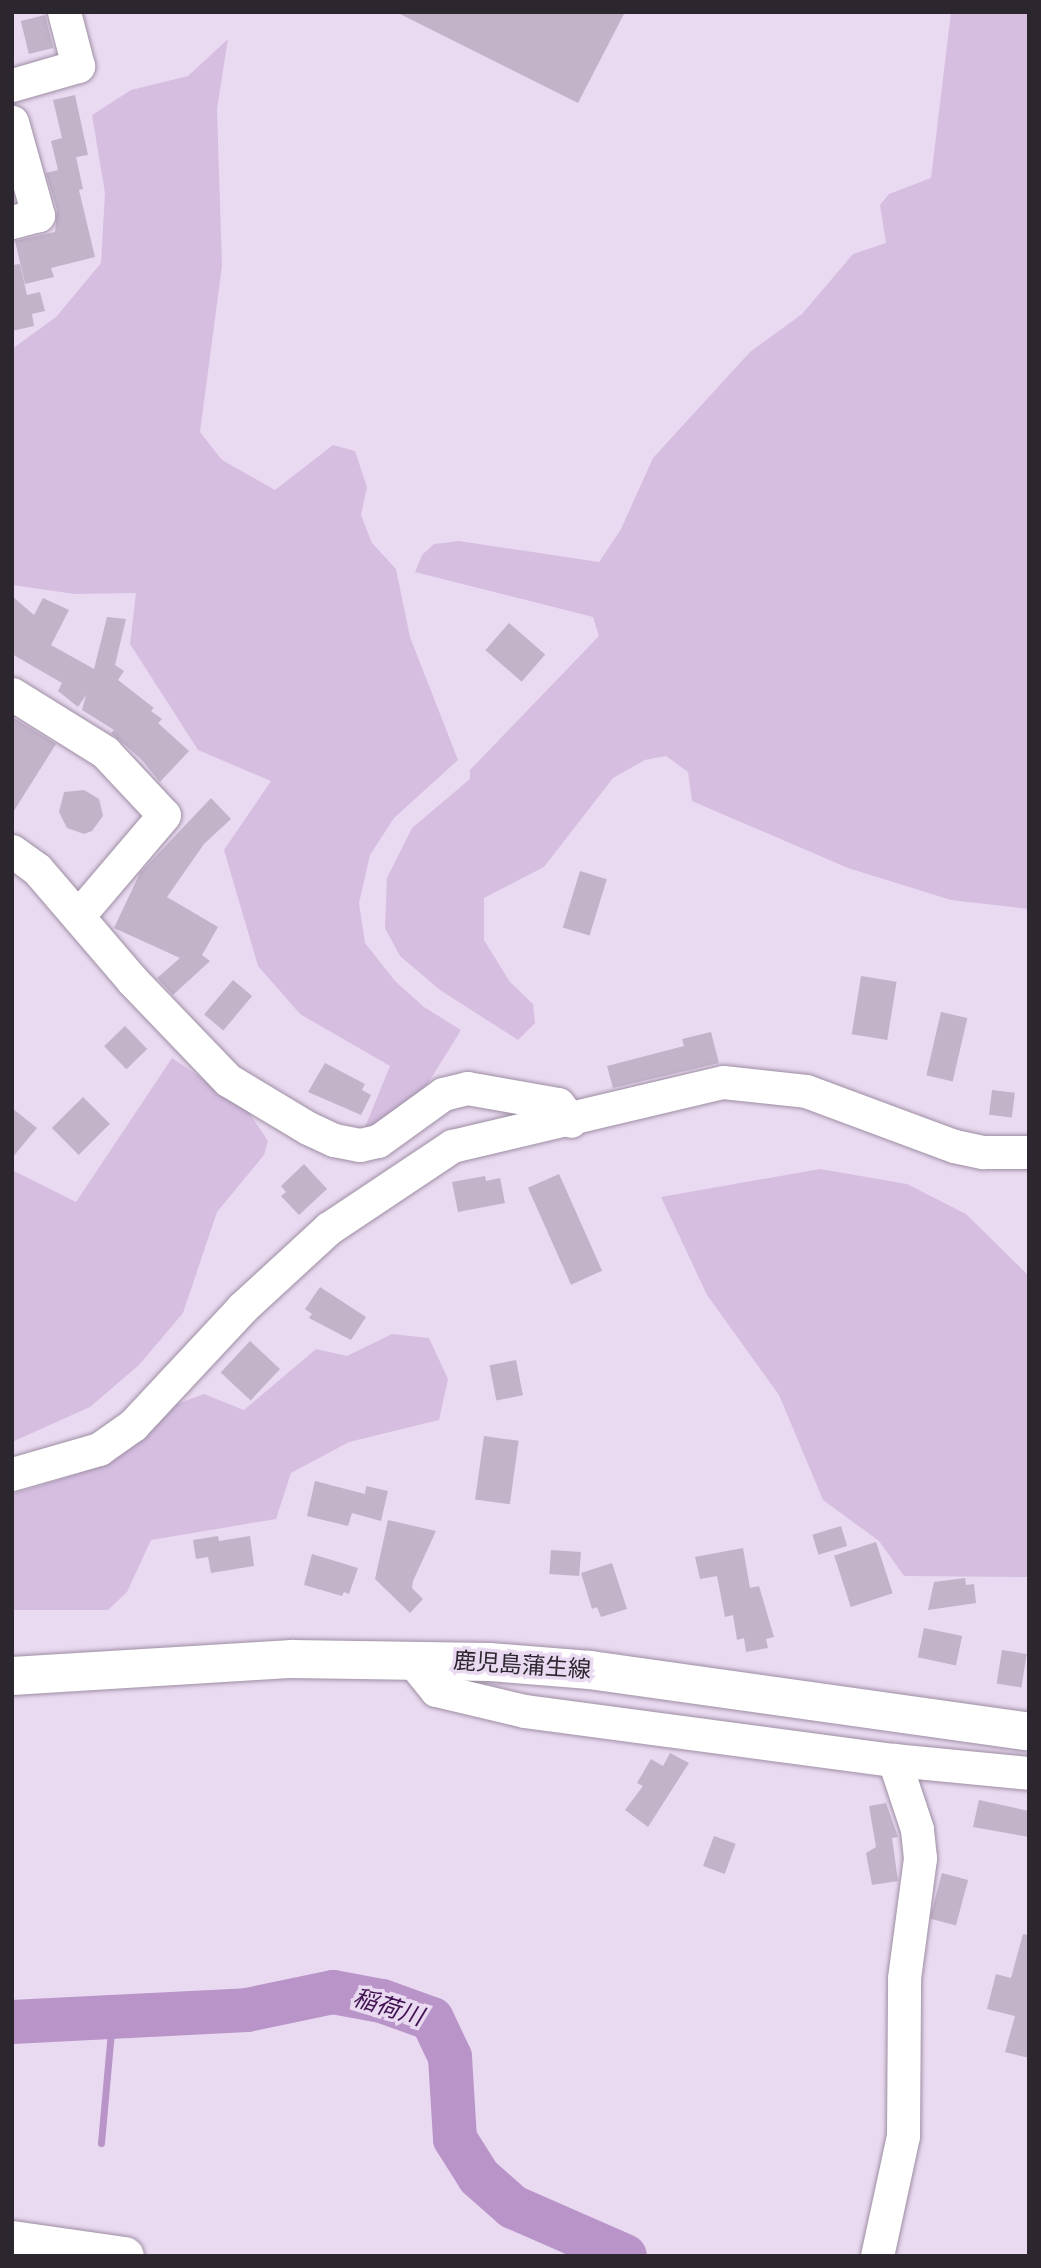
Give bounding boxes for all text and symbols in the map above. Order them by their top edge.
street label: 鹿児島蒲生線 [452,1647,592,1685]
water label: 稲荷川 [349,1984,427,2032]

